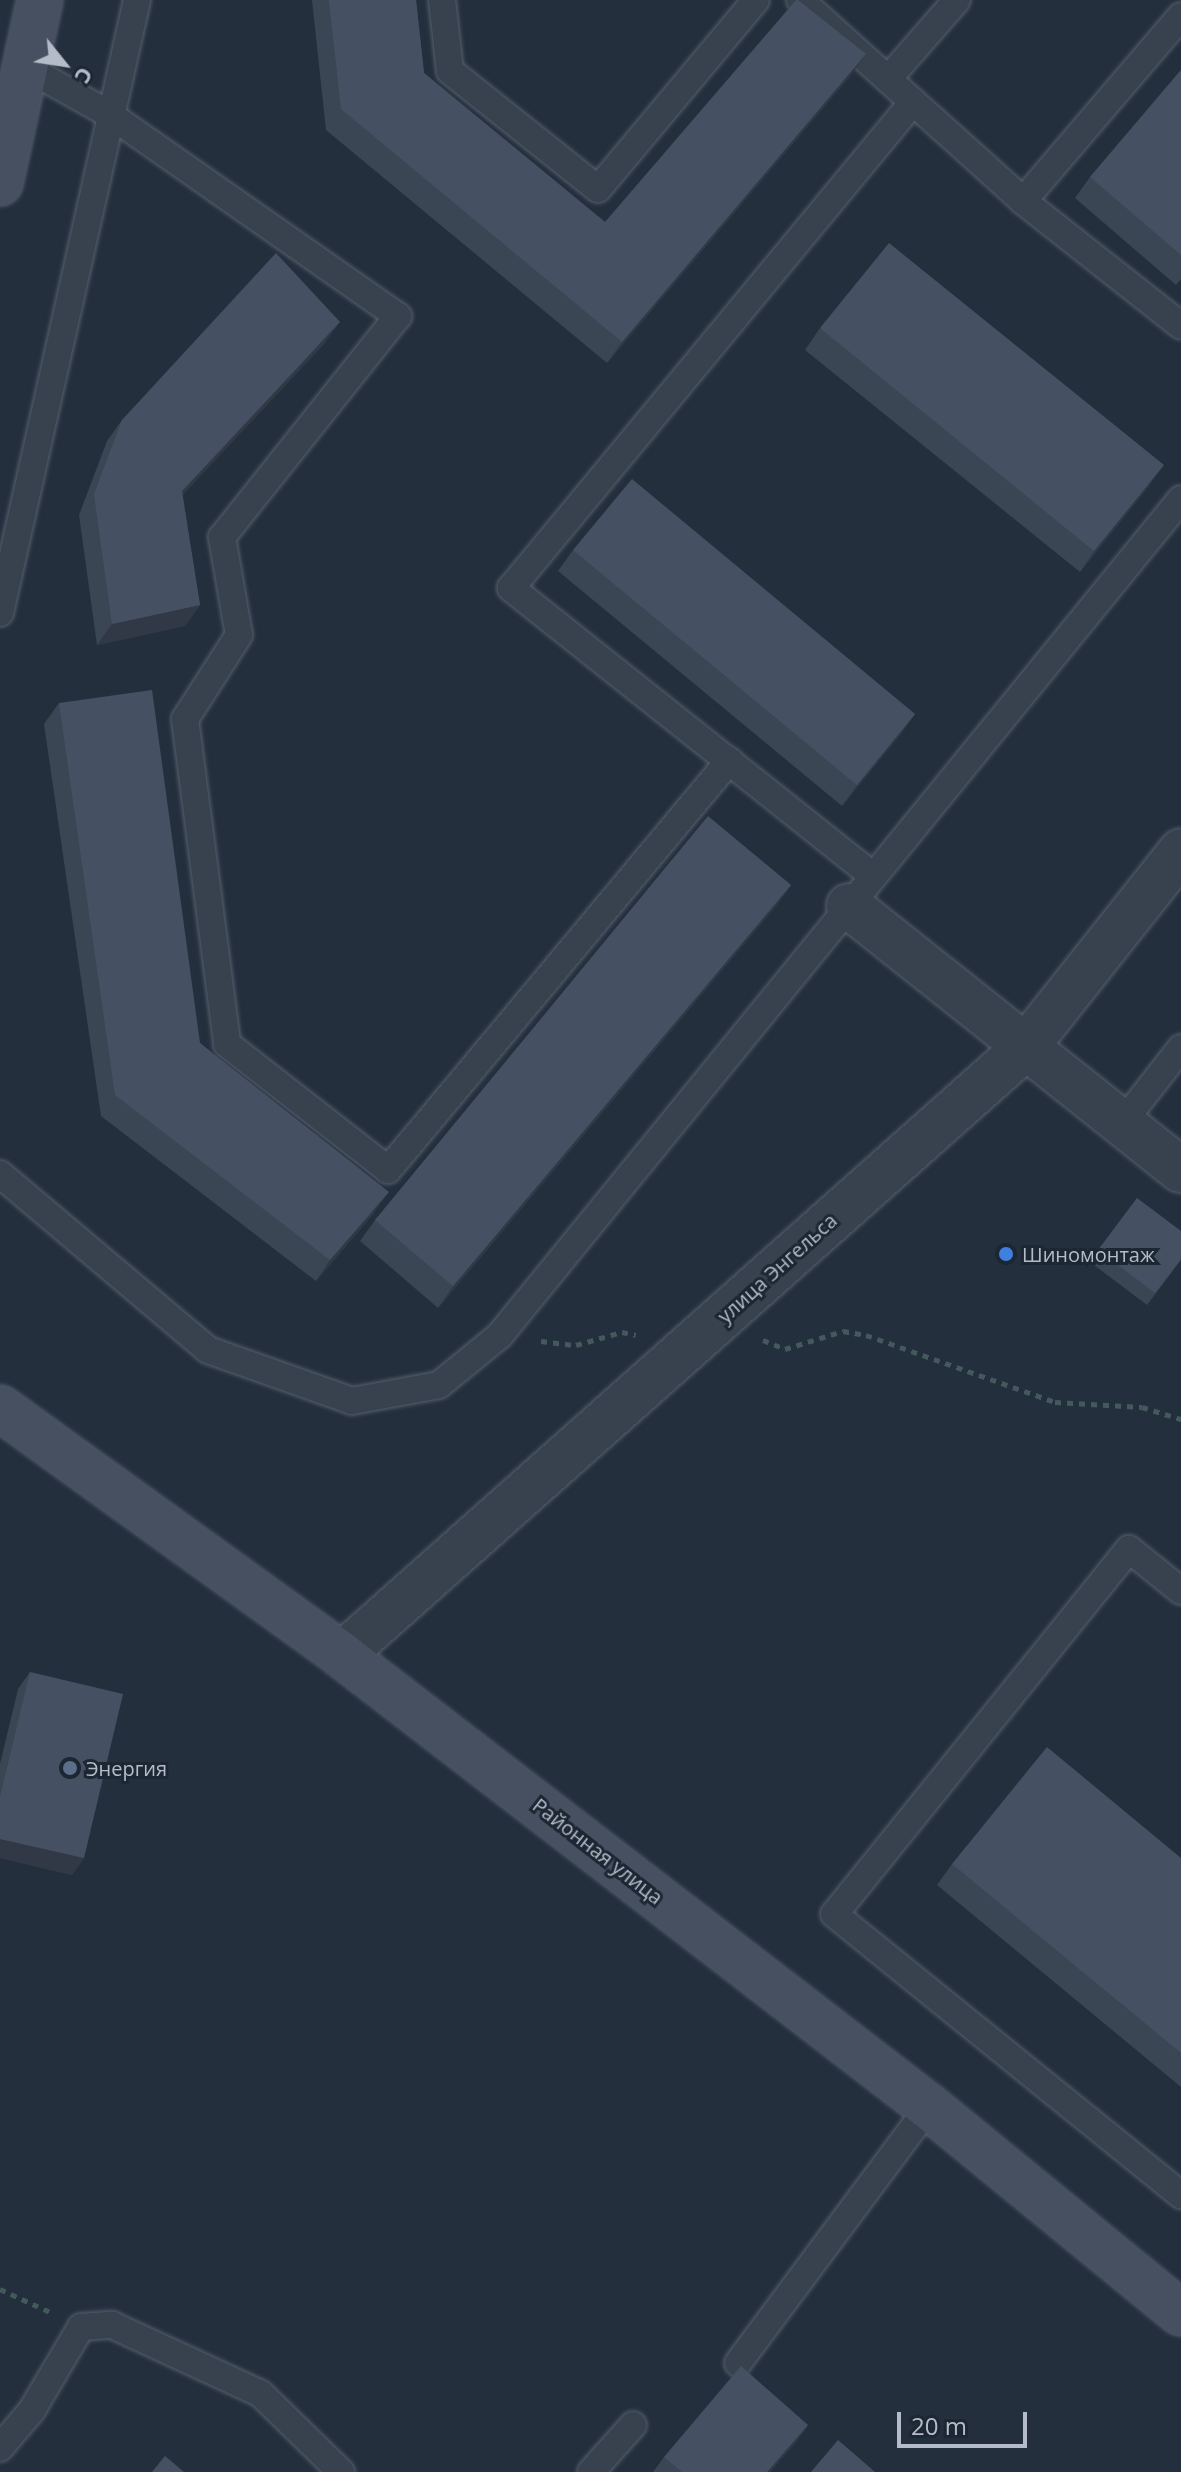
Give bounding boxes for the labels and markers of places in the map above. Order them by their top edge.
place label: Шиномонтаж [1022,1242,1155,1266]
marker: Шиномонтаж [997,1245,1015,1263]
place label: Энергия [86,1756,167,1780]
marker: Энергия [61,1759,79,1777]

